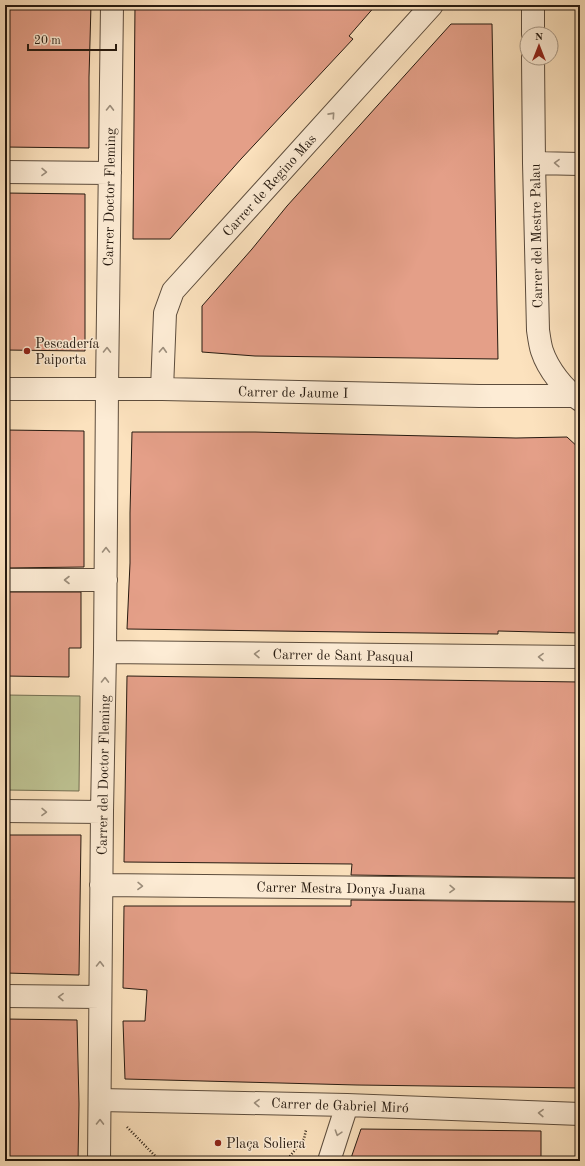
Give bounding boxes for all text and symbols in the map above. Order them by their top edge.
scale bar [28,26,116,52]
north arrow [519,26,559,66]
text: N [535,32,544,43]
text: 20 m [34,35,61,47]
one-way arrow [106,105,114,111]
one-way arrow [328,112,335,120]
street label: Carrer Doctor Fleming [102,127,118,267]
street label: Carrer de Regino Mas [220,132,319,240]
one-way arrow [554,159,560,168]
street label: Carrer del Mestre Palau [529,163,545,308]
one-way arrow [41,168,47,176]
place label: Pescadería Paiporta [35,337,100,367]
marker: Pescadería Paiporta [22,346,32,356]
one-way arrow [103,347,112,353]
one-way arrow [159,347,168,353]
street label: Carrer de Jaume I [238,385,348,401]
one-way arrow [102,547,110,553]
one-way arrow [64,576,70,584]
street label: Carrer de Sant Pasqual [273,648,414,664]
one-way arrow [254,650,260,658]
one-way arrow [538,653,544,661]
one-way arrow [101,677,109,683]
street label: Carrer del Doctor Fleming [96,694,112,855]
one-way arrow [41,808,47,816]
street label: Carrer Mestra Donya Juana [256,881,426,897]
one-way arrow [137,882,143,890]
one-way arrow [449,885,455,893]
one-way arrow [96,961,104,967]
one-way arrow [58,993,64,1001]
street label: Carrer de Gabriel Miró [271,1097,409,1115]
one-way arrow [254,1099,260,1107]
one-way arrow [538,1108,544,1117]
one-way arrow [96,1119,104,1125]
one-way arrow [334,1129,342,1136]
place label: Plaça Soliera [226,1137,306,1151]
marker: Plaça Soliera [213,1138,223,1148]

